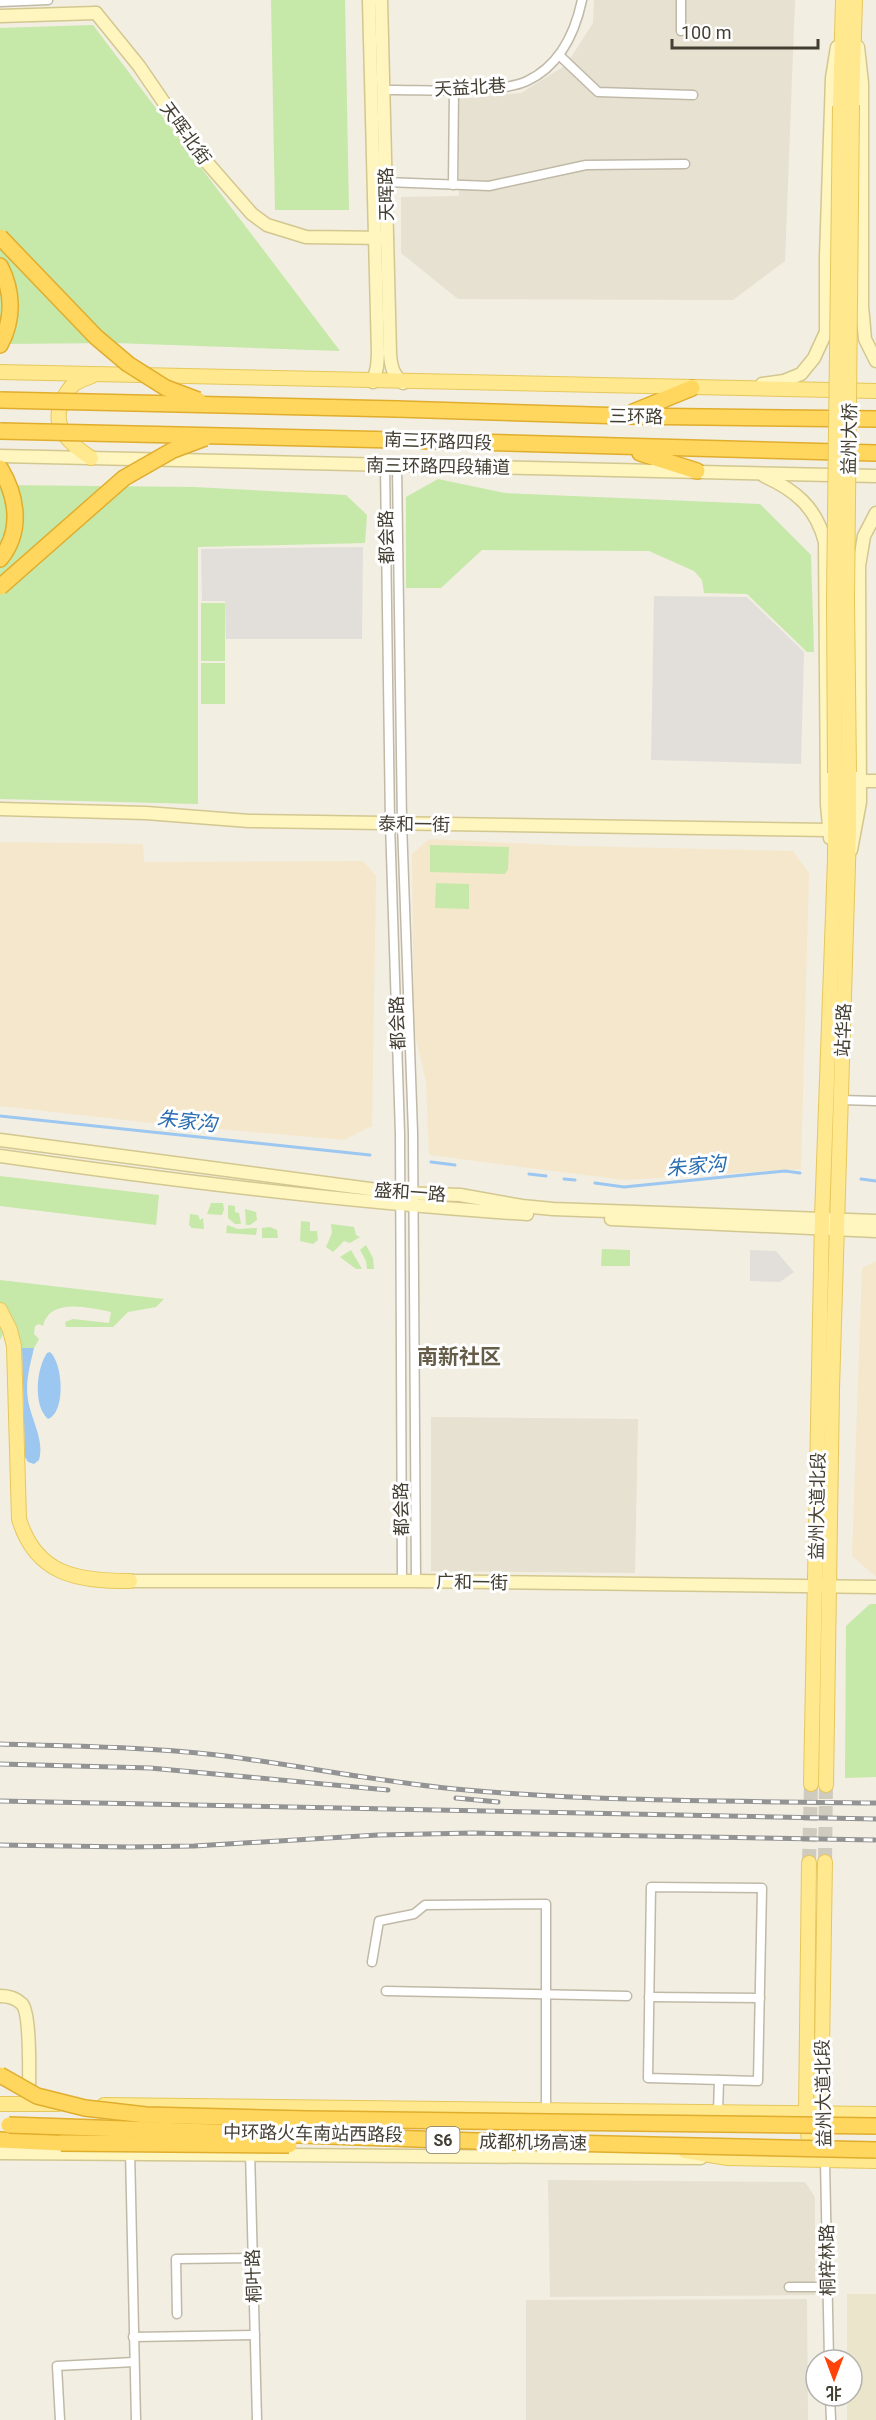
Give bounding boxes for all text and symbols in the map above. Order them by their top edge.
scale bar [672,12,818,50]
text: 100 m [681,22,732,43]
street label: 天益北巷 [433,75,507,99]
street label: 天晖北街 [156,98,216,168]
street label: 天晖路 [375,167,397,221]
street label: 益州大桥 [838,403,860,475]
street label: 三环路 [609,405,663,427]
street label: 南三环路四段 [384,429,492,453]
street label: 南三环路四段辅道 [366,454,510,478]
street label: 都会路 [375,510,397,564]
street label: 泰和一街 [378,813,450,835]
street label: 都会路 [386,996,408,1050]
street label: 站华路 [832,1003,854,1057]
water label: 朱家沟 [156,1106,220,1136]
water label: 朱家沟 [665,1151,729,1181]
street label: 盛和一路 [373,1179,447,1205]
district label: 南新社区 [417,1345,501,1369]
street label: 益州大道北段 [806,1452,828,1560]
street label: 都会路 [390,1482,412,1536]
street label: 广和一街 [436,1571,508,1593]
street label: 益州大道北段 [812,2039,834,2147]
street label: 中环路火车南站西路段 [223,2121,403,2145]
road number: S6 [426,2127,460,2153]
street label: 成都机场高速 [479,2131,587,2153]
street label: 桐梓林路 [816,2224,838,2296]
street label: 桐叶路 [242,2249,264,2303]
north arrow [804,2348,864,2408]
text: 北 [826,2383,842,2402]

